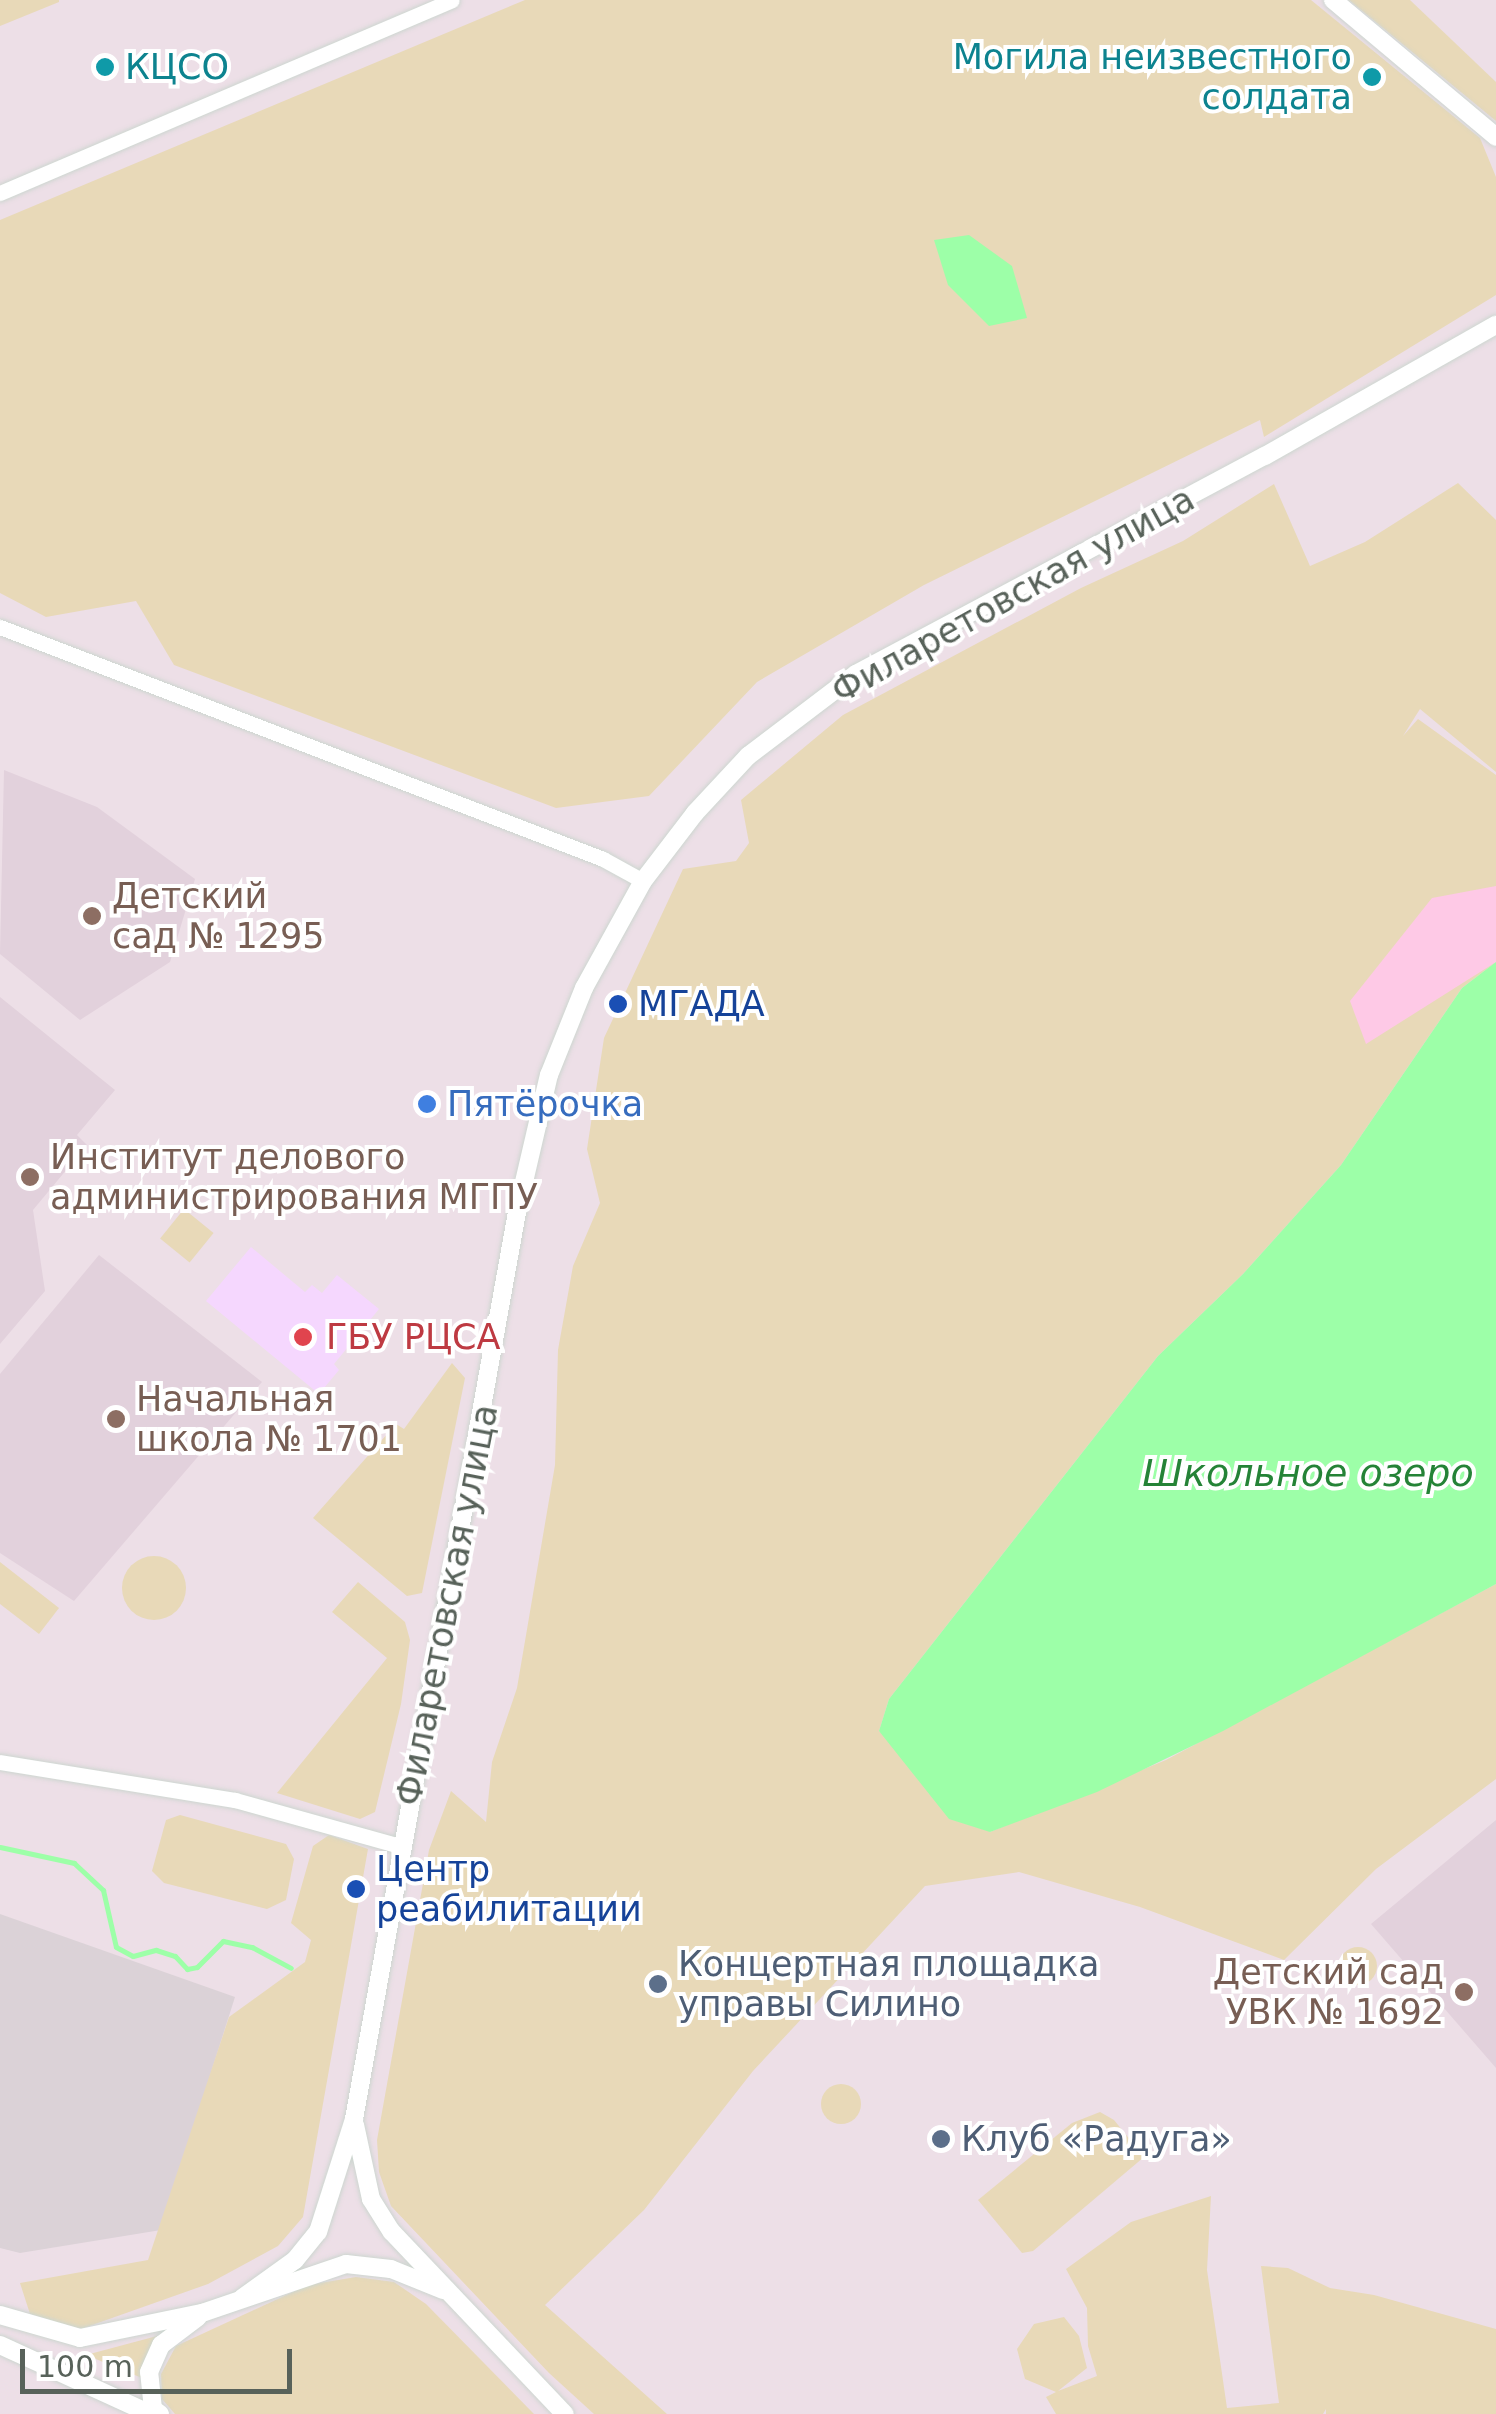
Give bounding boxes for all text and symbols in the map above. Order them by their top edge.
place label: Могила неизвестного солдата [953,36,1352,118]
place label: КЦСО [125,46,229,88]
marker: КЦСО [94,56,116,78]
marker: Могила неизвестного солдата [1361,66,1383,88]
street label: Филаретовская улица [824,478,1202,712]
place label: Детский сад № 1295 [112,875,325,957]
marker: Детский сад № 1295 [81,905,103,927]
place label: МГАДА [638,983,765,1025]
marker: МГАДА [607,993,629,1015]
place label: Пятёрочка [447,1083,643,1125]
marker: Пятёрочка [416,1093,438,1115]
place label: Институт делового администрирования МГПУ [50,1136,538,1218]
marker: Институт делового администрирования МГПУ [19,1166,41,1188]
place label: ГБУ РЦСА [326,1316,500,1358]
marker: ГБУ РЦСА [290,1324,316,1350]
place label: Начальная школа № 1701 [136,1378,402,1460]
street label: Филаретовская улица [387,1401,507,1809]
marker: Начальная школа № 1701 [105,1408,127,1430]
water label: Школьное озеро [1142,1451,1474,1497]
place label: Центр реабилитации [376,1848,642,1930]
marker: Центр реабилитации [345,1878,367,1900]
place label: Концертная площадка управы Силино [678,1943,1099,2025]
place label: Детский сад УВК № 1692 [1213,1951,1444,2033]
marker: Концертная площадка управы Силино [647,1973,669,1995]
marker: Детский сад УВК № 1692 [1453,1981,1475,2003]
place label: Клуб «Радуга» [961,2118,1232,2160]
marker: Клуб «Радуга» [930,2128,952,2150]
scale bar [25,2329,298,2391]
text: 100 m [37,2349,133,2384]

